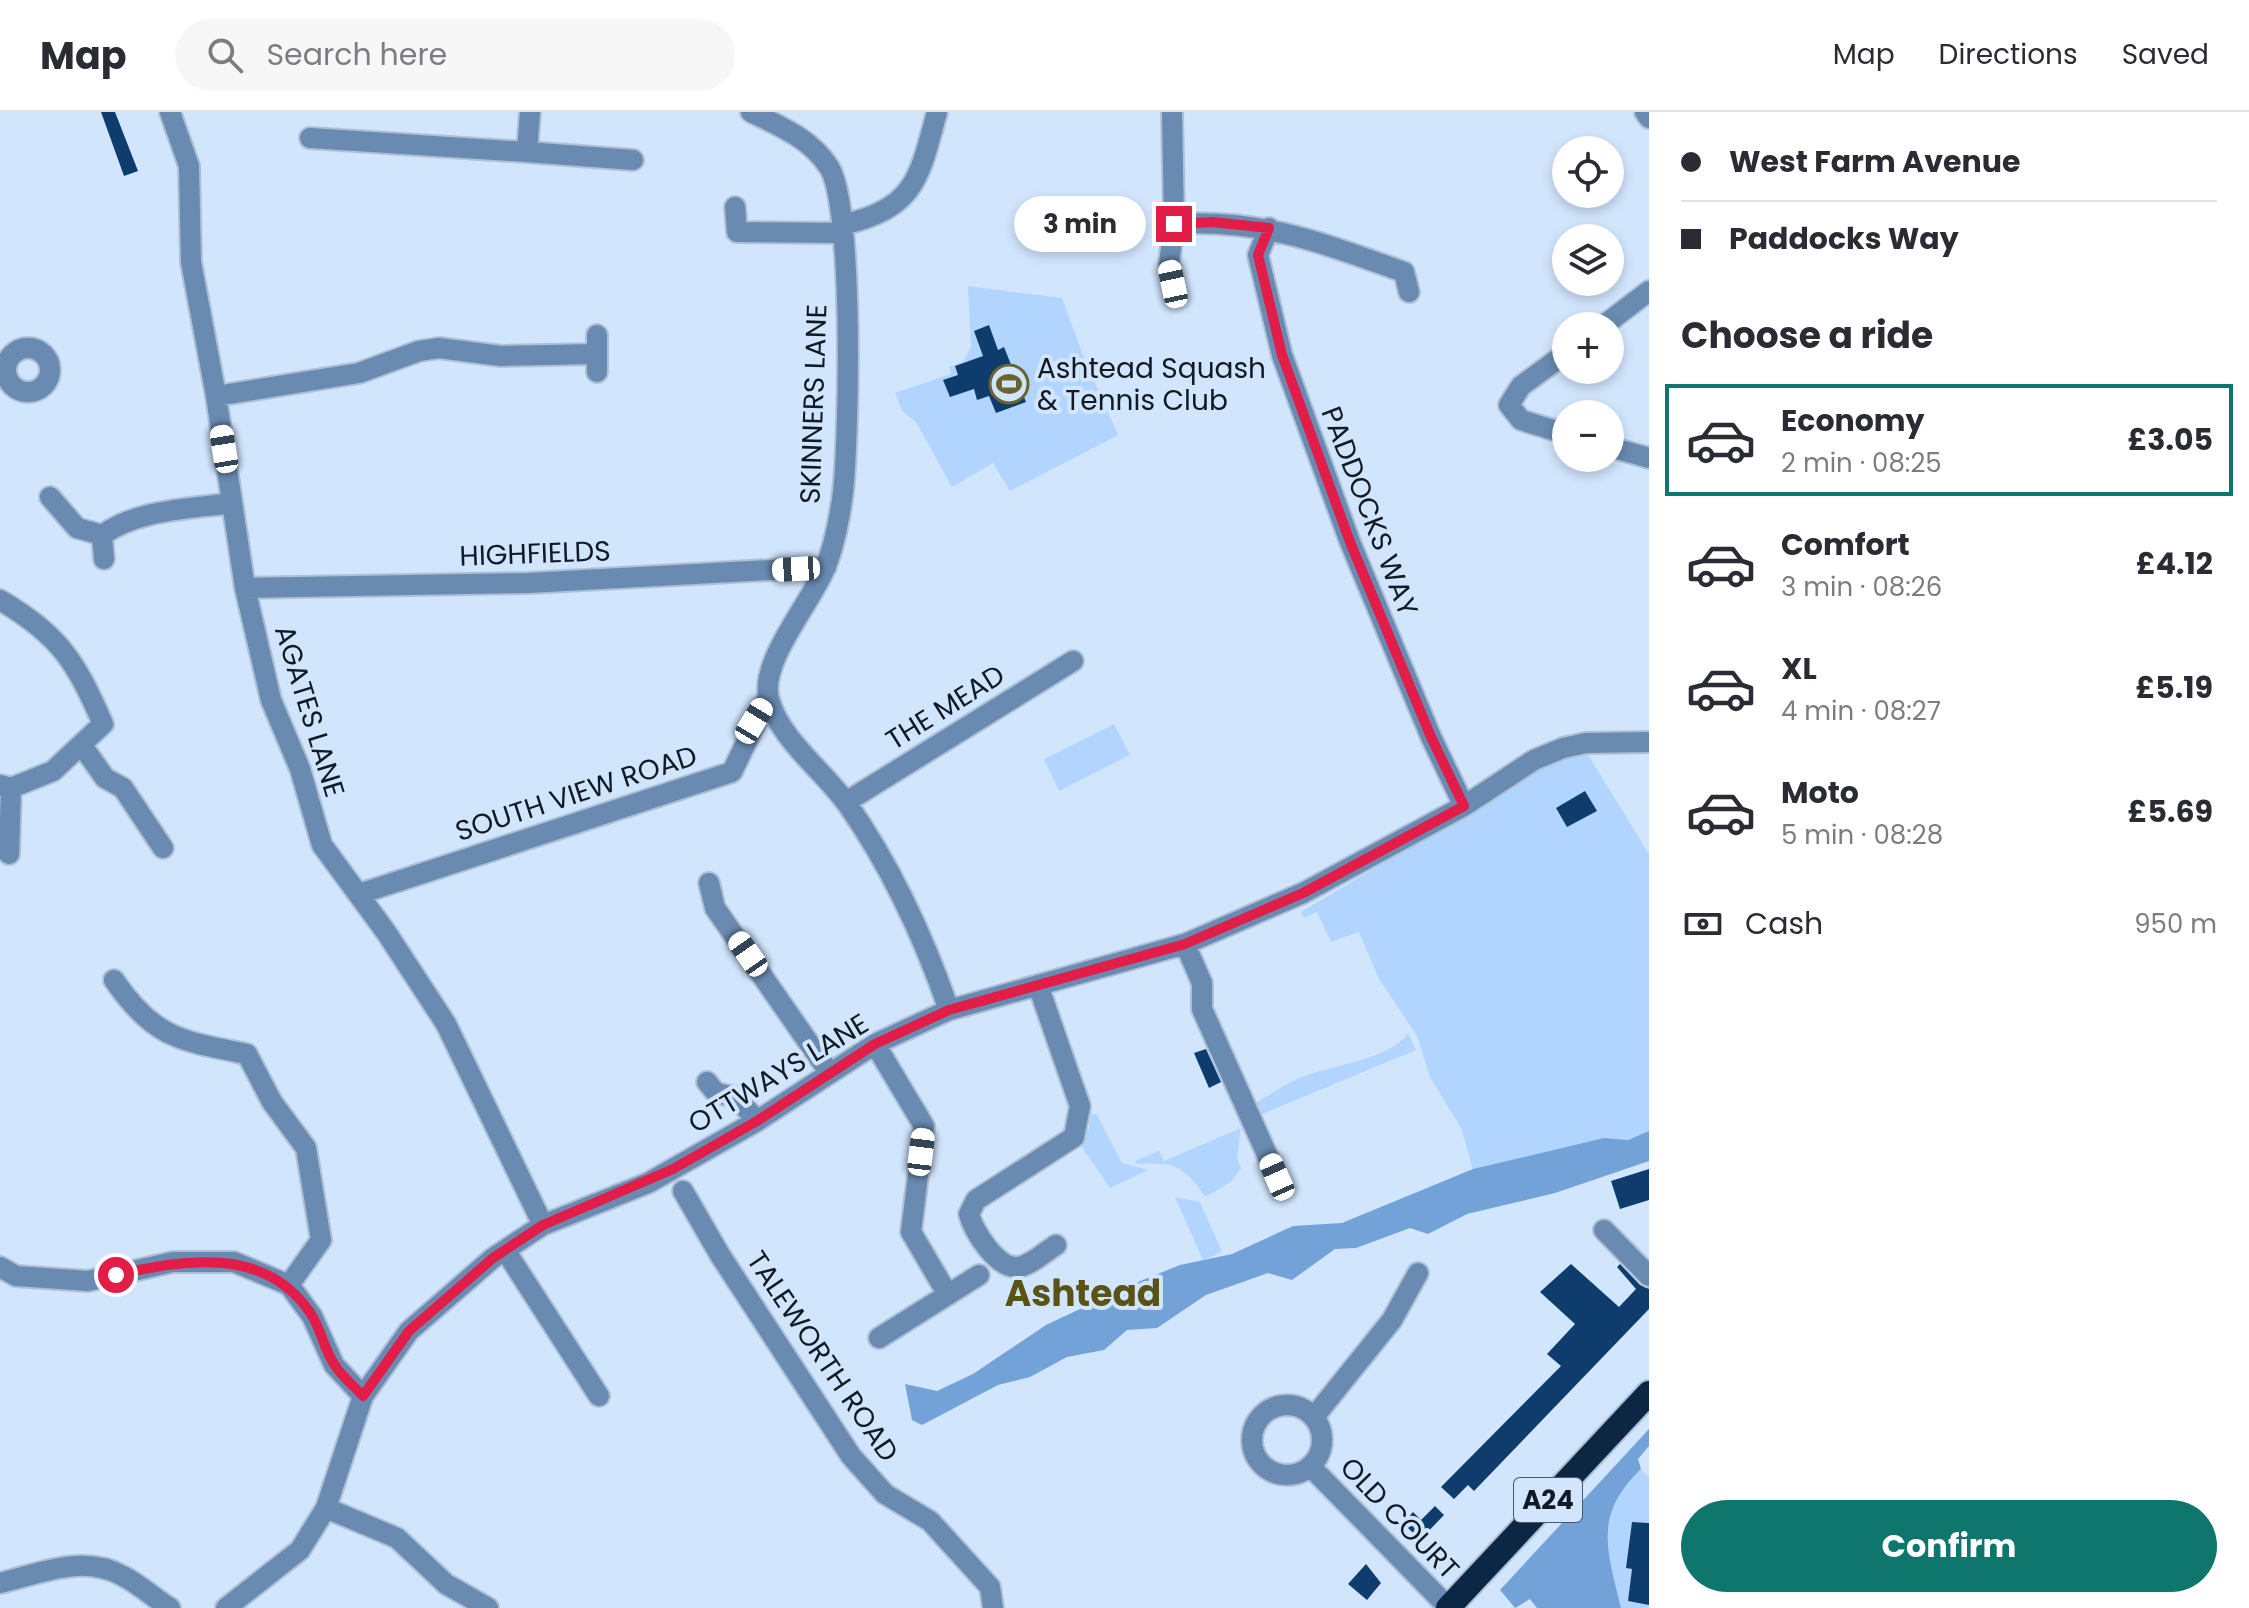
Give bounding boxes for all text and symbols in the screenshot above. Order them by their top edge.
search box [175,19,735,91]
text: Map [40,29,127,82]
icon: search [203,33,247,77]
text: Search here [267,33,447,76]
text: Map [1833,35,1895,74]
text: Directions [1939,35,2078,74]
text: Saved [2122,35,2209,74]
map controls [1552,136,1624,472]
button: locate [1552,136,1624,208]
text: West Farm Avenue [1729,140,2020,183]
callout: 3 min [1014,196,1146,252]
text: 3 min [1043,206,1117,242]
route end [1156,206,1192,242]
text: Paddocks Way [1729,217,1959,260]
button: layers [1552,224,1624,296]
car [1156,258,1190,310]
street label: SKINNERS LANE [791,304,836,505]
text: Choose a ride [1681,310,1933,361]
button: + [1552,312,1624,384]
place label: Ashtead Squash & Tennis Club [1037,349,1266,420]
sports icon: Ashtead Squash & Tennis Club [988,363,1030,405]
text: Economy [1781,399,1925,442]
button: − [1552,400,1624,472]
street label: PADDOCKS WAY [1312,401,1427,622]
icon: car [1685,404,1757,476]
text: £3.05 [2127,418,2213,461]
car [208,423,240,475]
text: 2 min · 08:25 [1781,445,1942,481]
text: Comfort [1781,523,1910,566]
icon: car [1685,528,1757,600]
street label: HIGHFIELDS [459,531,611,576]
text: £4.12 [2136,542,2213,585]
car [771,556,821,582]
text: 3 min · 08:26 [1781,569,1942,605]
street label: AGATES LANE [265,620,354,802]
text: XL [1781,647,1817,690]
icon: car [1685,652,1757,724]
street label: THE MEAD [878,656,1012,759]
text: £5.19 [2135,666,2213,709]
text: 4 min · 08:27 [1781,693,1941,729]
car [731,694,777,748]
street label: SOUTH VIEW ROAD [450,736,702,851]
text: Moto [1781,771,1859,814]
icon: car [1685,776,1757,848]
text: £5.69 [2128,790,2213,833]
text: 5 min · 08:28 [1781,817,1943,853]
icon: cash [1681,902,1725,946]
text: Cash [1745,902,1823,945]
text: 950 m [2134,906,2217,942]
car [724,927,772,981]
street label: OTTWAYS LANE [681,1004,876,1143]
car [906,1127,936,1177]
car [1256,1150,1298,1204]
street label: TALEWORTH ROAD [737,1243,908,1469]
route start [98,1257,134,1293]
district label: Ashtead [1005,1268,1161,1319]
street label: OLD COURT [1331,1449,1468,1588]
road number: A24 [1514,1478,1582,1522]
button: Confirm [1681,1500,2217,1592]

